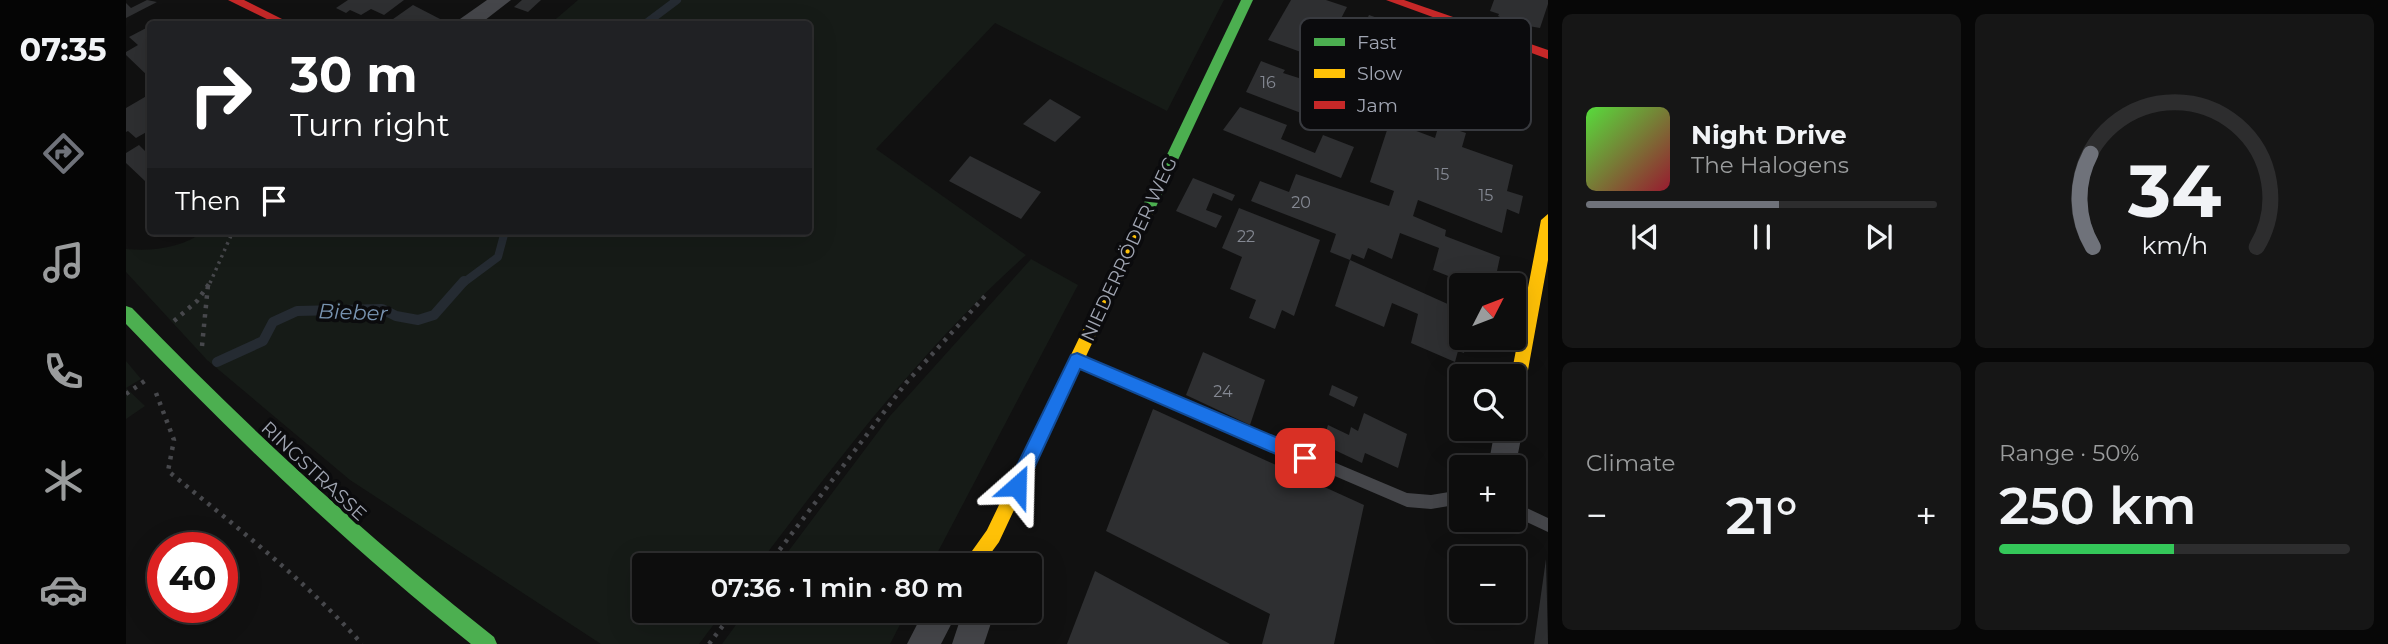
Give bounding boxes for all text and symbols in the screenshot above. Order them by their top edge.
legend [1300,18,1531,130]
text: 07:35 [20,30,106,69]
text: Fast [1357,31,1397,54]
text: 30 m [290,45,418,104]
icon: right [175,49,266,140]
text: Slow [1357,62,1402,85]
house number: 16 [1260,73,1276,92]
text: Jam [1356,94,1398,117]
text: Turn right [290,105,450,144]
text: Night Drive [1691,119,1847,151]
icon: directions [39,129,88,178]
text: 34 [2127,148,2221,236]
text: The Halogens [1691,151,1849,179]
street label: NIEDERRÖDER WEG [1076,153,1182,345]
house number: 15 [1435,165,1449,184]
icon: arrive [255,182,293,220]
text: Then [175,185,241,217]
house number: 15 [1479,186,1493,205]
house number: 20 [1291,193,1311,212]
icon: previous [1626,218,1664,256]
icon: pause [1743,218,1781,256]
icon: next [1860,218,1898,256]
house number: 22 [1237,227,1255,246]
text: km/h [2141,230,2208,260]
icon: music [39,238,88,287]
north arrow [1449,273,1526,350]
map controls [1449,273,1526,623]
water label: Bieber [318,298,389,326]
icon: phone [39,347,88,396]
button: search [1449,364,1526,441]
house number: 24 [1213,382,1233,401]
street label: RINGSTRASSE [257,416,371,526]
pin [1275,428,1335,488]
icon: arrive [1286,439,1324,477]
text: Range · 50% [1999,439,2139,467]
position arrow [980,449,1054,523]
text: Climate [1586,449,1675,477]
button: + [1449,455,1526,532]
icon: climate [39,456,88,505]
text: 250 km [1999,474,2197,537]
text: 21° [1726,484,1797,547]
text: − [1586,492,1608,539]
text: + [1915,492,1937,539]
speed limit sign: 40 [147,532,238,623]
button: − [1449,546,1526,623]
icon: car [39,565,88,614]
text: 07:36 · 1 min · 80 m [711,572,963,604]

